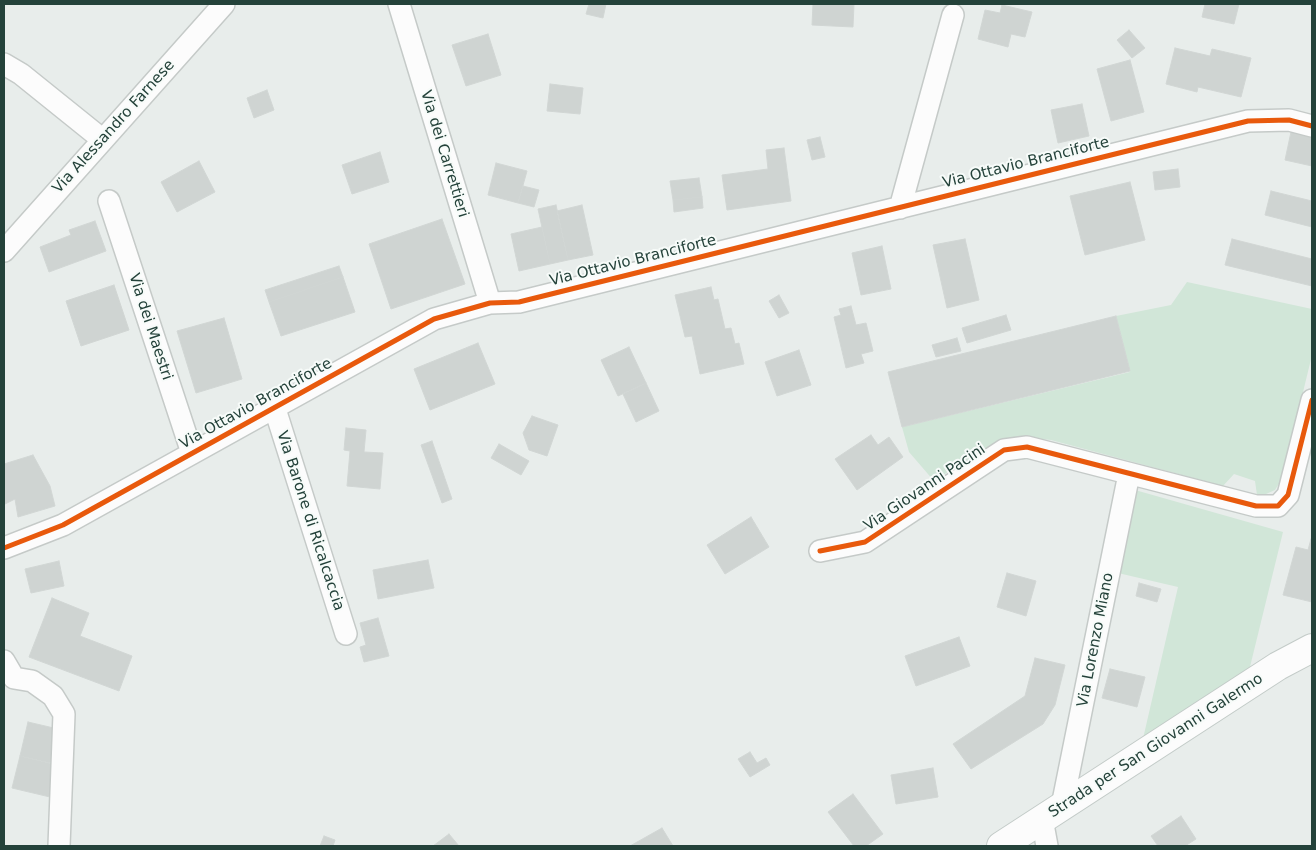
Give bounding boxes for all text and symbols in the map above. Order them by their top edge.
street label: Via Alessandro Farnese [49,57,179,197]
street label: Via dei Carrettieri [416,88,472,220]
street label: Via Ottavio Branciforte [941,134,1111,192]
street label: Via Ottavio Branciforte [548,232,718,290]
street label: Via dei Maestri [124,271,176,383]
street label: Via Ottavio Branciforte [177,355,335,453]
street label: Via Barone di Ricalcaccia [272,429,348,613]
street label: Via Giovanni Pacini [861,441,989,535]
street label: Via Lorenzo Miano [1074,571,1118,709]
street label: Strada per San Giovanni Galermo [1046,670,1266,822]

